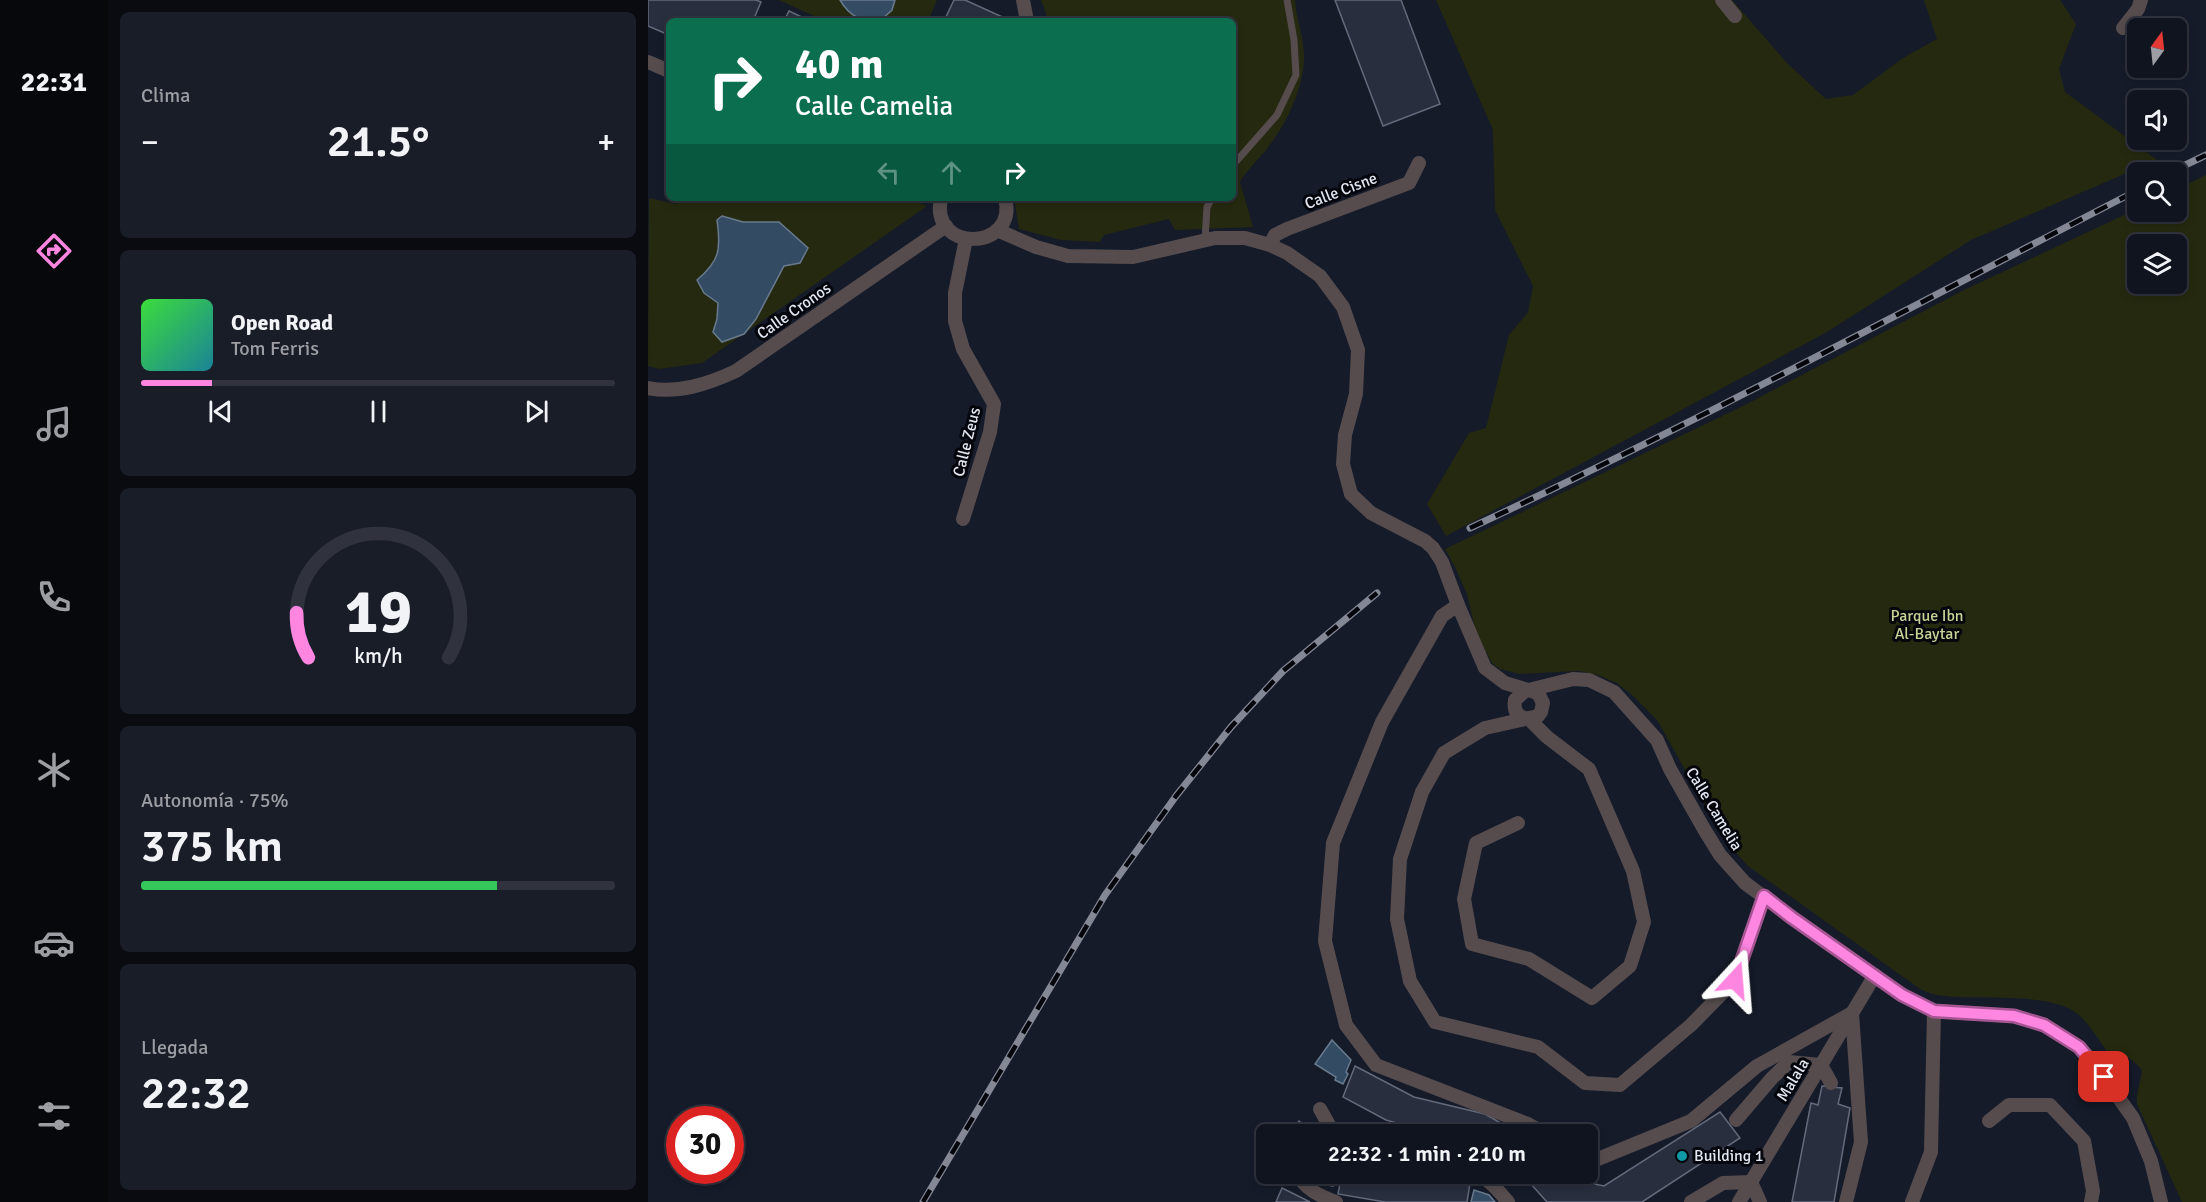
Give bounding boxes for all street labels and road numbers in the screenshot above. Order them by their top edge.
street label: Calle Cisne [1302,168,1380,214]
street label: Calle Cronos [753,278,835,344]
street label: Calle Zeus [949,405,985,479]
street label: Calle Camelia [1681,764,1747,854]
street label: Malala [1772,1055,1814,1105]

